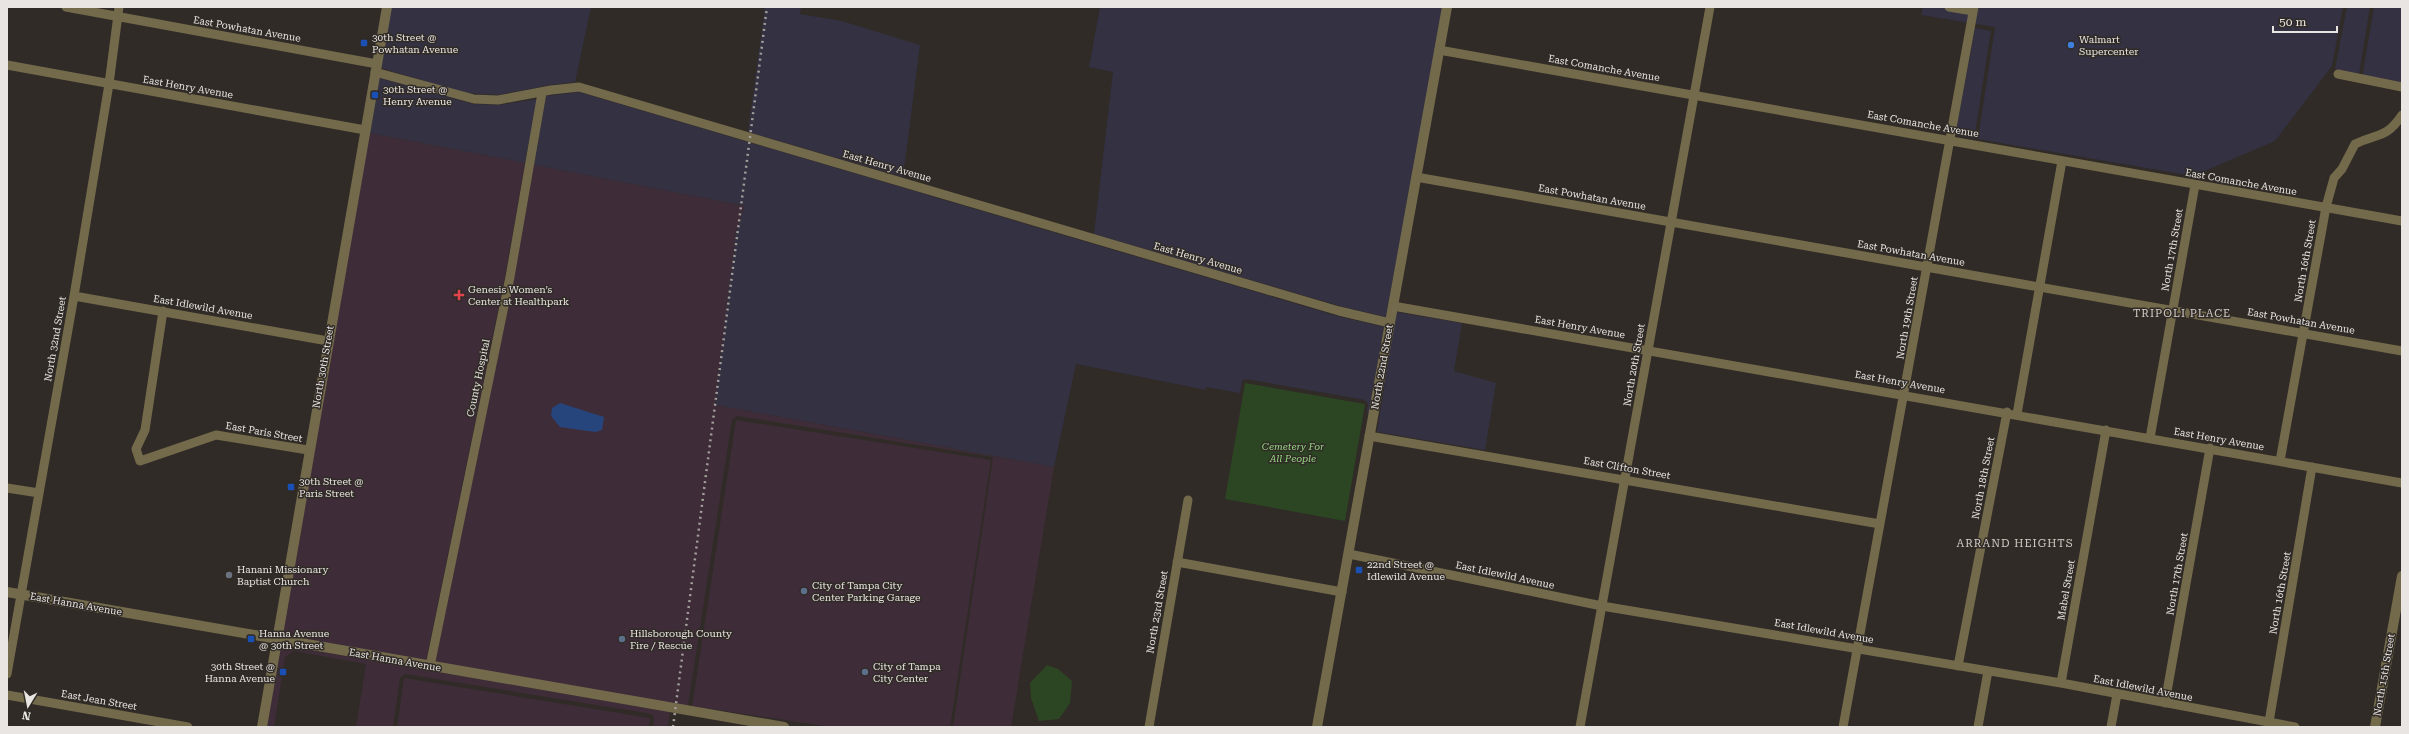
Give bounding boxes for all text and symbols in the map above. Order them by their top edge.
scale bar [2273,8,2337,34]
street label: East Powhatan Avenue [192,14,302,44]
text: 50 m [2279,15,2306,29]
place label: 30th Street @ Powhatan Avenue [372,32,459,55]
place label: Walmart Supercenter [2079,34,2138,57]
marker: 30th Street @ Powhatan Avenue [359,38,369,48]
marker: Walmart Supercenter [2066,40,2076,50]
street label: East Comanche Avenue [1547,53,1661,83]
street label: East Henry Avenue [142,74,235,100]
place label: 30th Street @ Henry Avenue [383,84,452,107]
marker: 30th Street @ Henry Avenue [370,90,380,100]
street label: East Comanche Avenue [1866,109,1980,139]
street label: East Henry Avenue [841,148,933,184]
street label: East Comanche Avenue [2184,167,2298,197]
street label: East Powhatan Avenue [1537,182,1647,212]
street label: North 17th Street [2159,208,2185,292]
street label: North 16th Street [2292,219,2318,303]
street label: East Powhatan Avenue [1856,238,1966,268]
street label: East Henry Avenue [1152,240,1244,276]
street label: North 19th Street [1894,276,1920,360]
place label: Genesis Women’s Center at Healthpark [468,284,570,307]
marker: Genesis Women’s Center at Healthpark [453,289,465,301]
street label: East Idlewild Avenue [152,293,254,321]
street label: North 32nd Street [42,295,68,382]
street label: East Powhatan Avenue [2246,306,2356,336]
district label: TRIPOLI PLACE [2133,307,2231,320]
street label: East Henry Avenue [1534,314,1627,340]
street label: North 22nd Street [1369,323,1395,410]
street label: North 20th Street [1621,323,1647,407]
street label: North 30th Street [310,325,336,409]
street label: County Hospital [464,338,492,418]
street label: East Henry Avenue [1854,369,1947,395]
street label: East Paris Street [225,420,304,444]
street label: East Henry Avenue [2173,426,2266,452]
street label: North 18th Street [1970,436,1996,520]
park label: Cemetery For All People [1262,441,1325,464]
street label: East Clifton Street [1583,455,1671,481]
place label: 30th Street @ Paris Street [299,476,363,499]
marker: 30th Street @ Paris Street [286,482,296,492]
street label: North 17th Street [2164,532,2190,616]
district label: ARRAND HEIGHTS [1956,537,2074,550]
street label: North 16th Street [2267,551,2293,635]
place label: 22nd Street @ Idlewild Avenue [1367,559,1445,582]
street label: East Idlewild Avenue [1455,559,1556,591]
street label: Mabel Street [2055,559,2077,621]
place label: Hanani Missionary Baptist Church [237,564,328,587]
marker: 22nd Street @ Idlewild Avenue [1354,565,1364,575]
street label: North 23rd Street [1144,569,1170,654]
marker: Hanani Missionary Baptist Church [224,570,234,580]
place label: City of Tampa City Center Parking Garage [812,580,921,603]
marker: City of Tampa City Center Parking Garage [799,586,809,596]
street label: East Hanna Avenue [29,590,123,618]
street label: East Idlewild Avenue [1773,617,1875,645]
place label: Hanna Avenue @ 30th Street [259,628,330,651]
place label: Hillsborough County Fire / Rescue [630,628,732,651]
street label: North 15th Street [2371,633,2397,717]
marker: Hanna Avenue @ 30th Street [246,634,256,644]
marker: Hillsborough County Fire / Rescue [617,634,627,644]
street label: East Hanna Avenue [348,646,442,674]
place label: 30th Street @ Hanna Avenue [205,661,276,684]
place label: City of Tampa City Center [873,661,941,684]
marker: 30th Street @ Hanna Avenue [278,667,288,677]
marker: City of Tampa City Center [860,667,870,677]
street label: East Idlewild Avenue [2092,673,2194,703]
north arrow [8,686,48,726]
street label: East Jean Street [60,688,138,712]
text: N [21,708,32,722]

